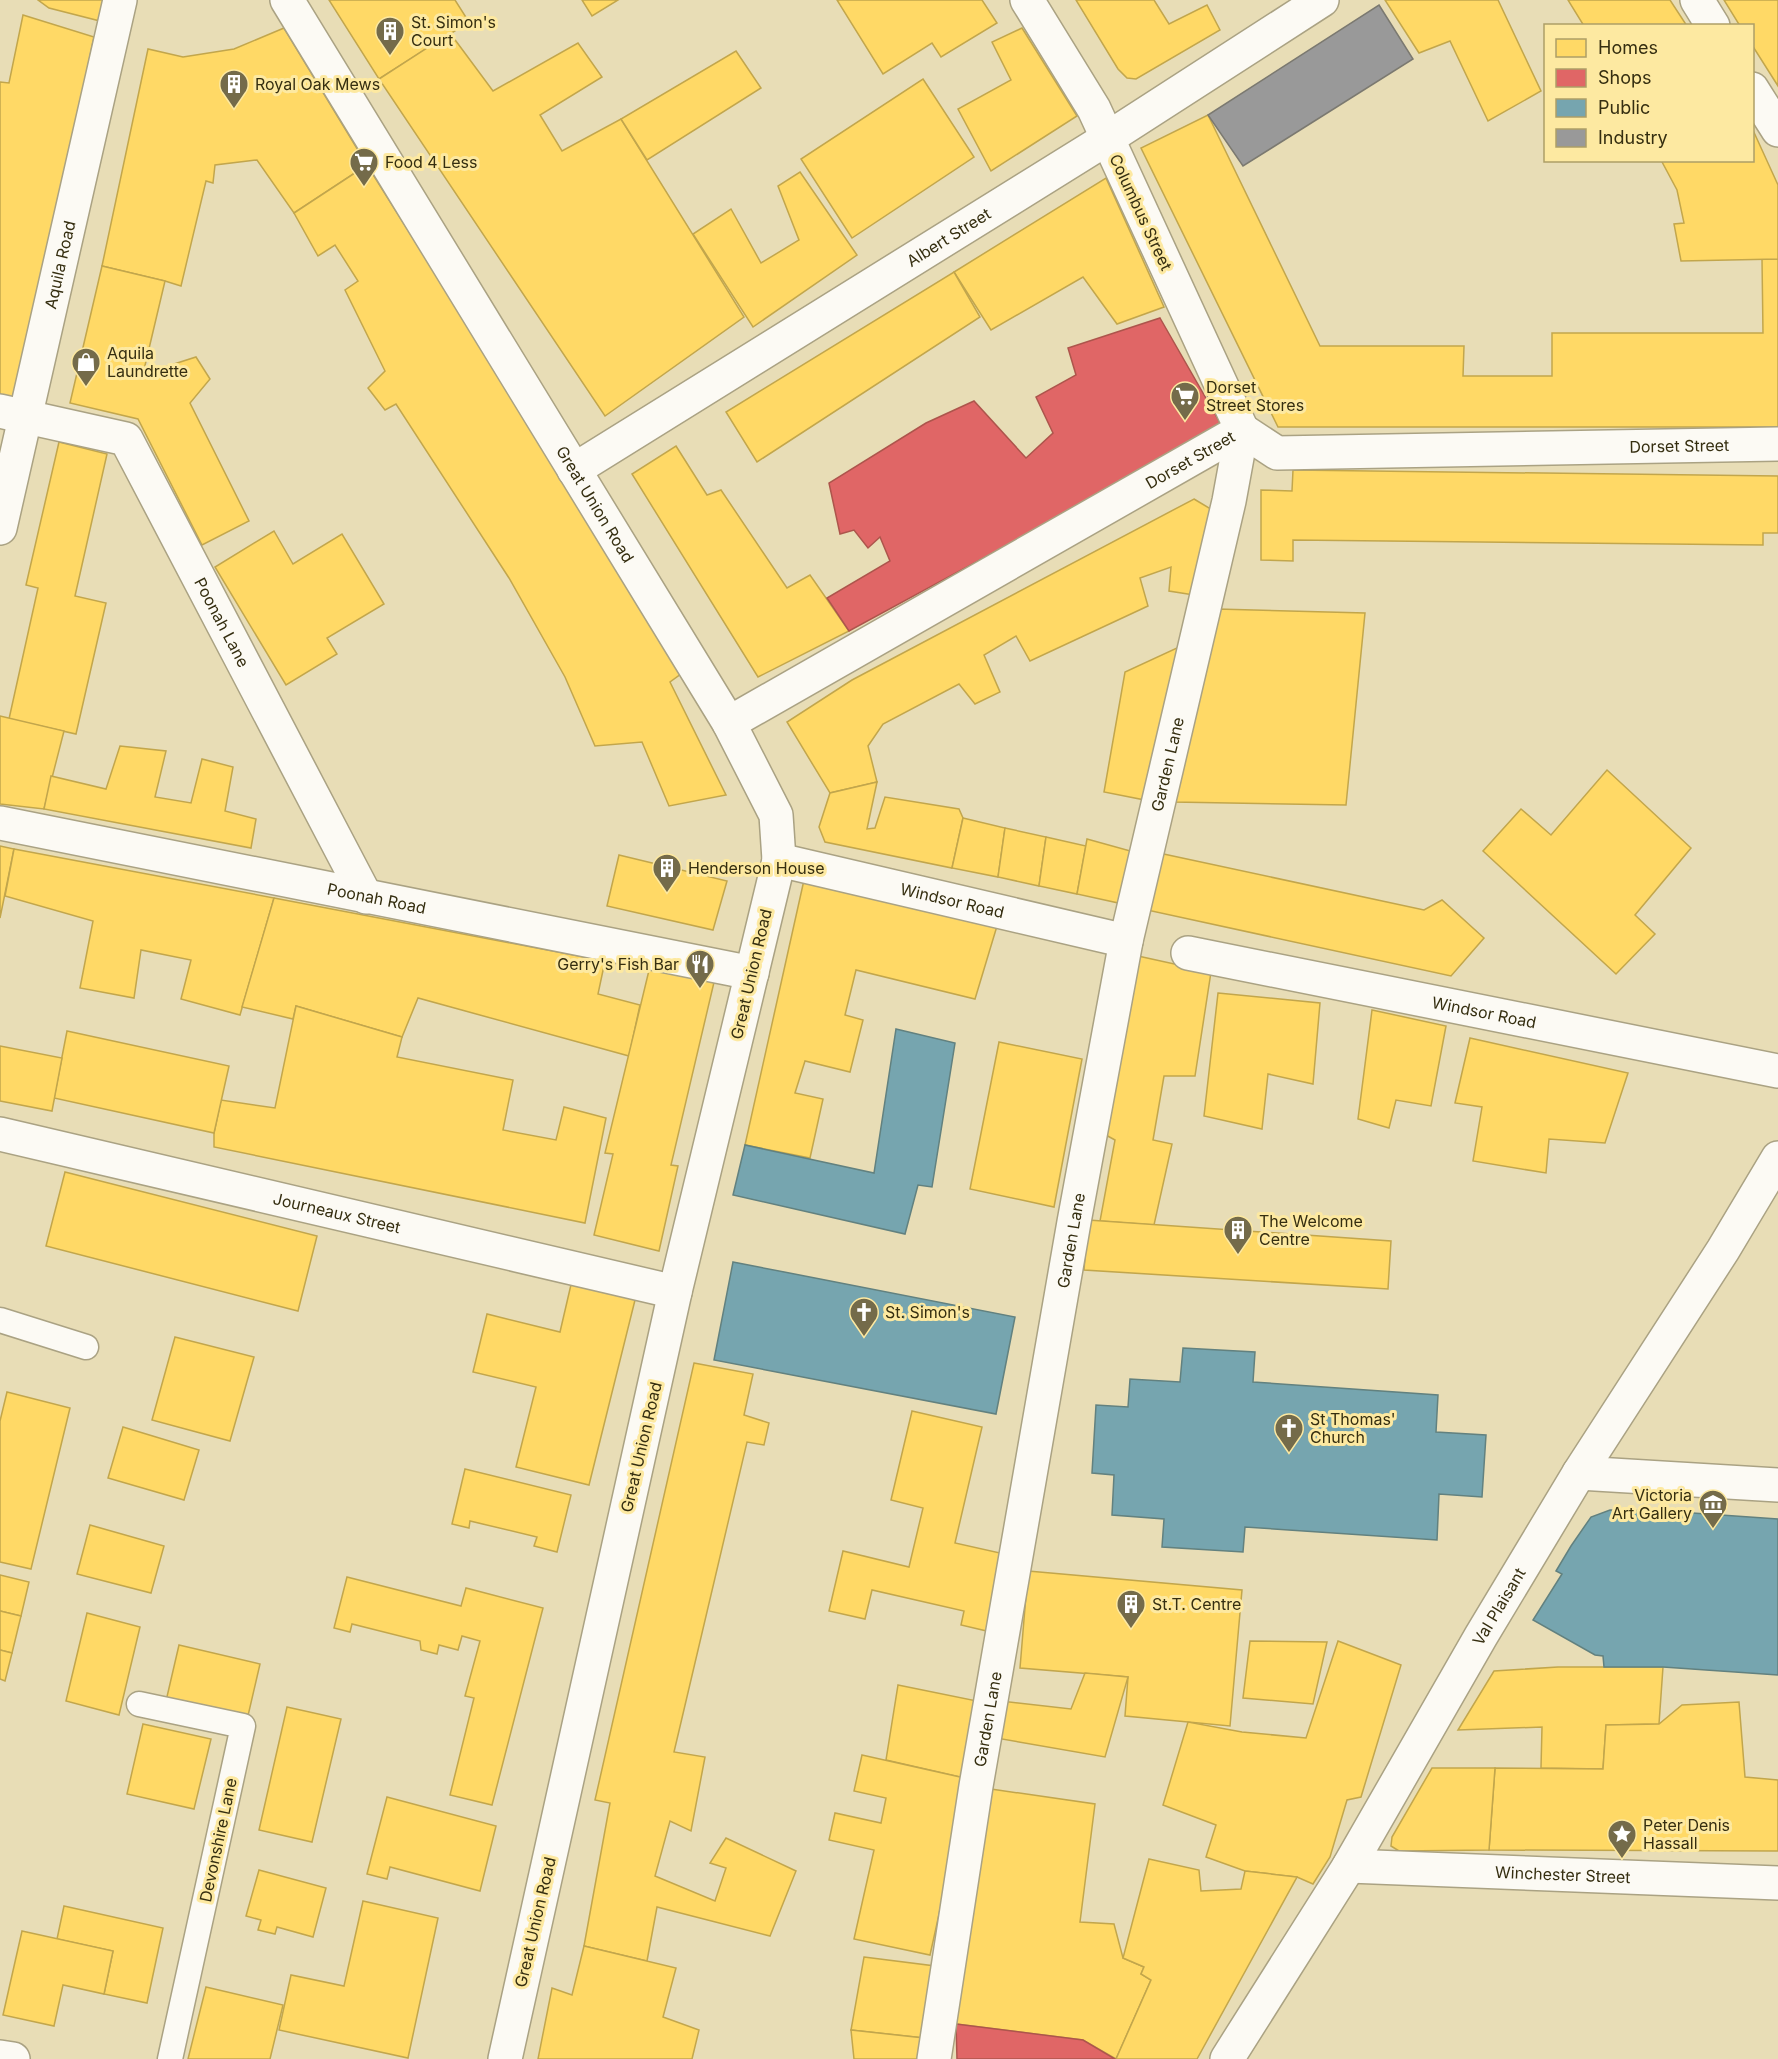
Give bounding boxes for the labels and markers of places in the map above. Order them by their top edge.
place label: St. Simon's Court [411,12,496,50]
building icon: St. Simon's Court [374,15,406,57]
building icon: Royal Oak Mews [218,68,250,110]
place label: Royal Oak Mews [255,74,380,94]
supermarket icon: Food 4 Less [348,146,380,188]
place label: Food 4 Less [385,152,477,172]
place label: Aquila Laundrette [107,343,188,381]
shop icon: Aquila Laundrette [70,346,102,388]
place label: Dorset Street Stores [1206,377,1304,415]
supermarket icon: Dorset Street Stores [1169,380,1201,422]
building icon: Henderson House [651,852,683,894]
place label: Henderson House [688,858,825,878]
restaurant icon: Gerry's Fish Bar [684,948,716,990]
place label: Gerry's Fish Bar [557,954,679,974]
place label: The Welcome Centre [1259,1211,1363,1249]
building icon: The Welcome Centre [1222,1214,1254,1256]
church icon: St. Simon's [848,1296,880,1338]
place label: St. Simon's [885,1302,970,1322]
place label: St Thomas' Church [1310,1409,1396,1447]
church icon: St Thomas' Church [1273,1412,1305,1454]
place label: Victoria Art Gallery [1612,1485,1692,1523]
museum icon: Victoria Art Gallery [1697,1488,1729,1530]
building icon: St.T. Centre [1115,1588,1147,1630]
place label: St.T. Centre [1152,1594,1241,1614]
place label: Peter Denis Hassall [1643,1815,1730,1853]
place icon: Peter Denis Hassall [1606,1818,1638,1860]

